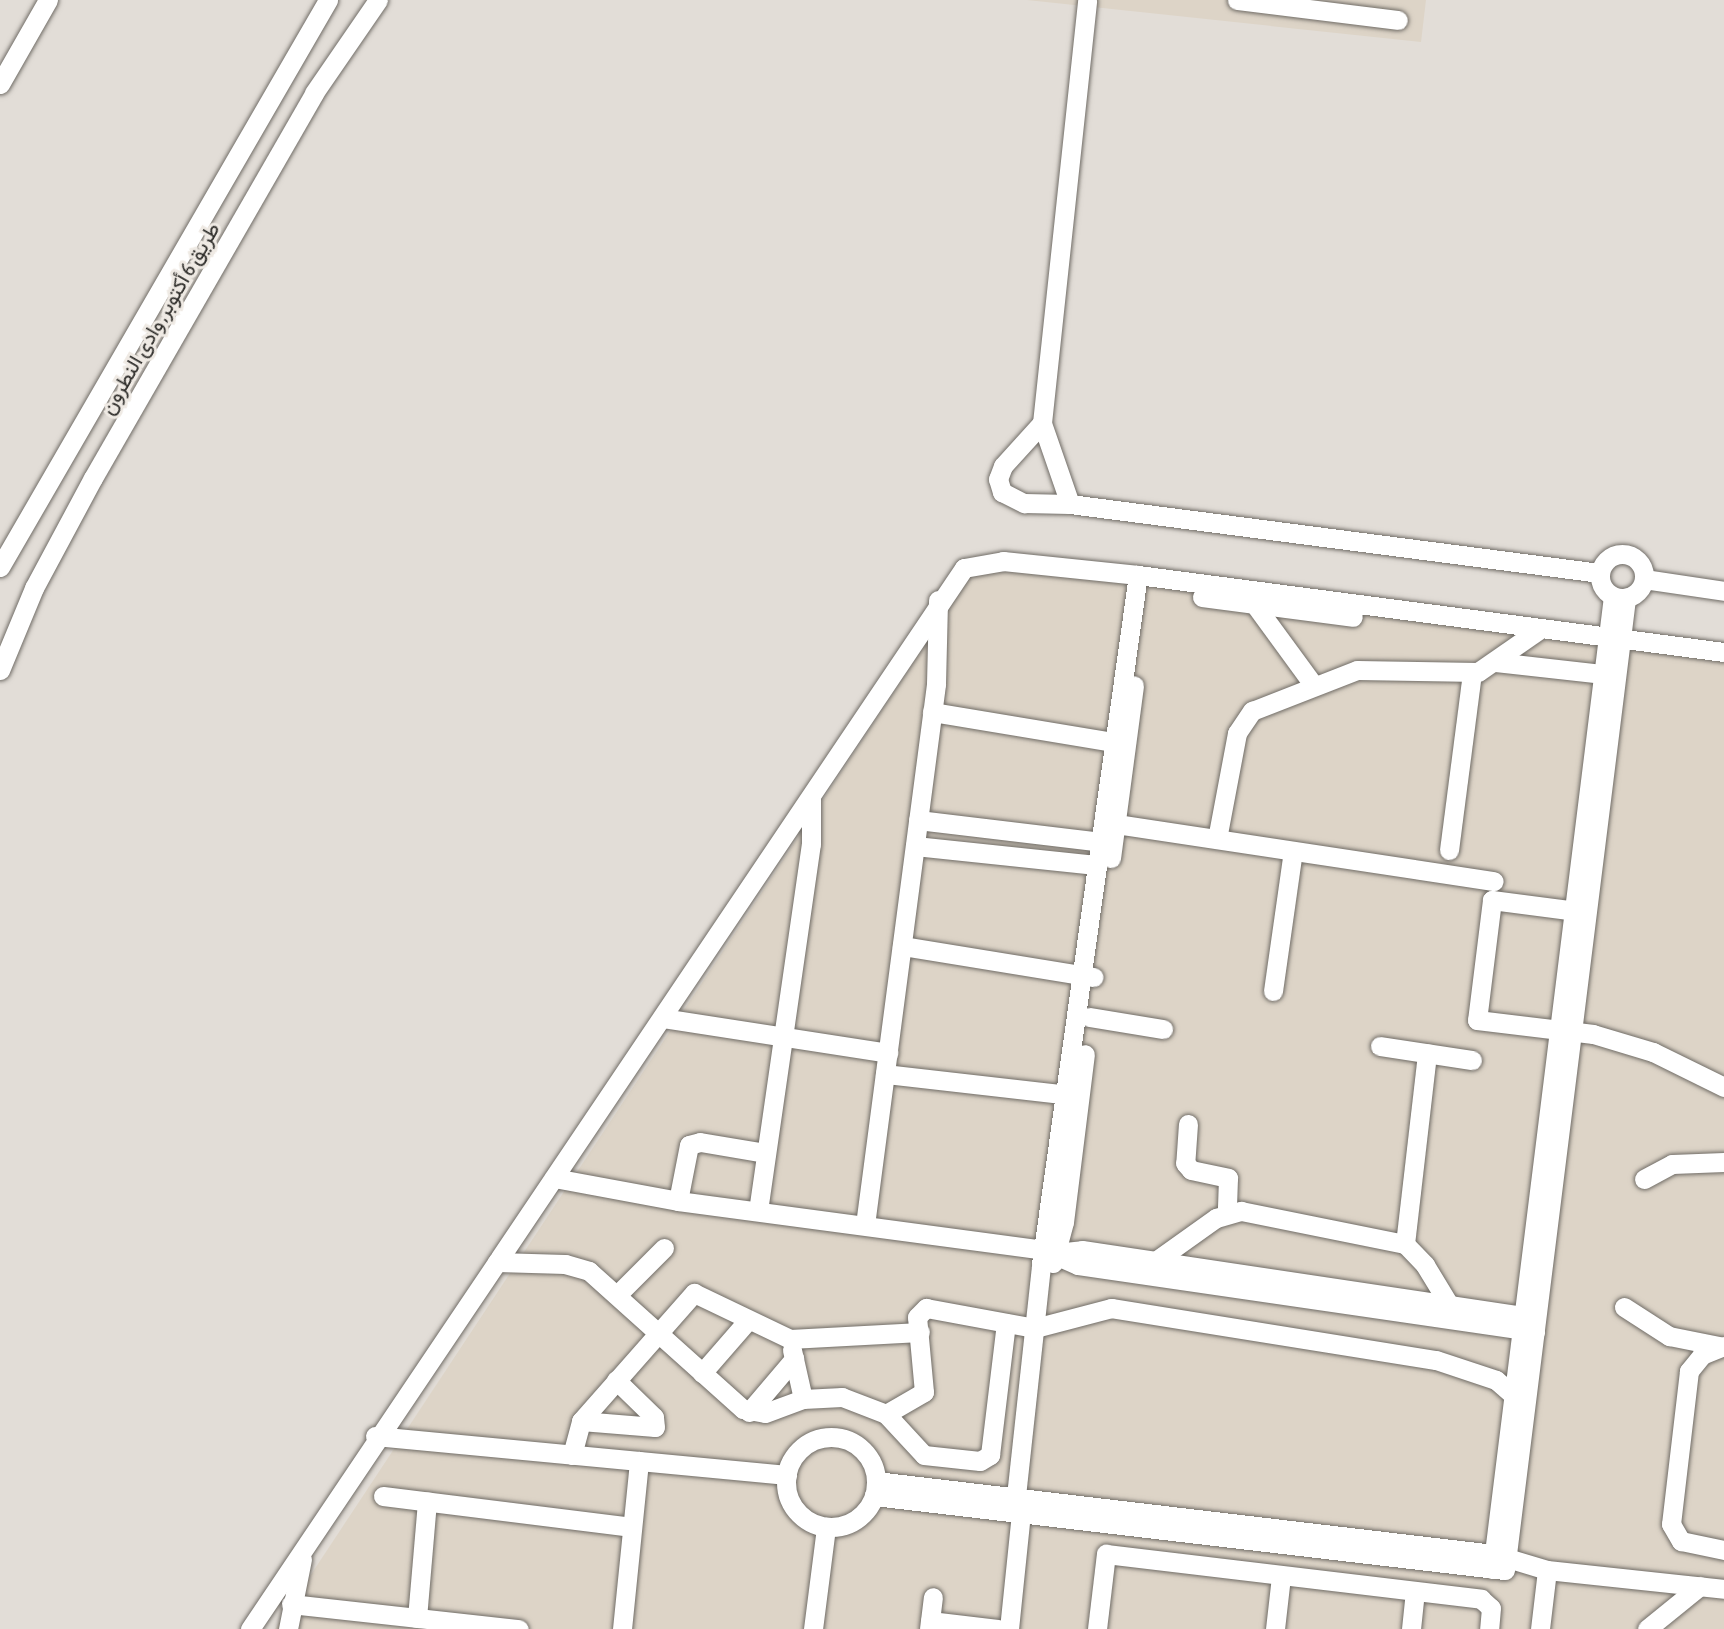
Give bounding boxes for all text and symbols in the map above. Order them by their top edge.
street label: طريق 6 أكتوبر, وادى النطرون [94,217,224,419]

